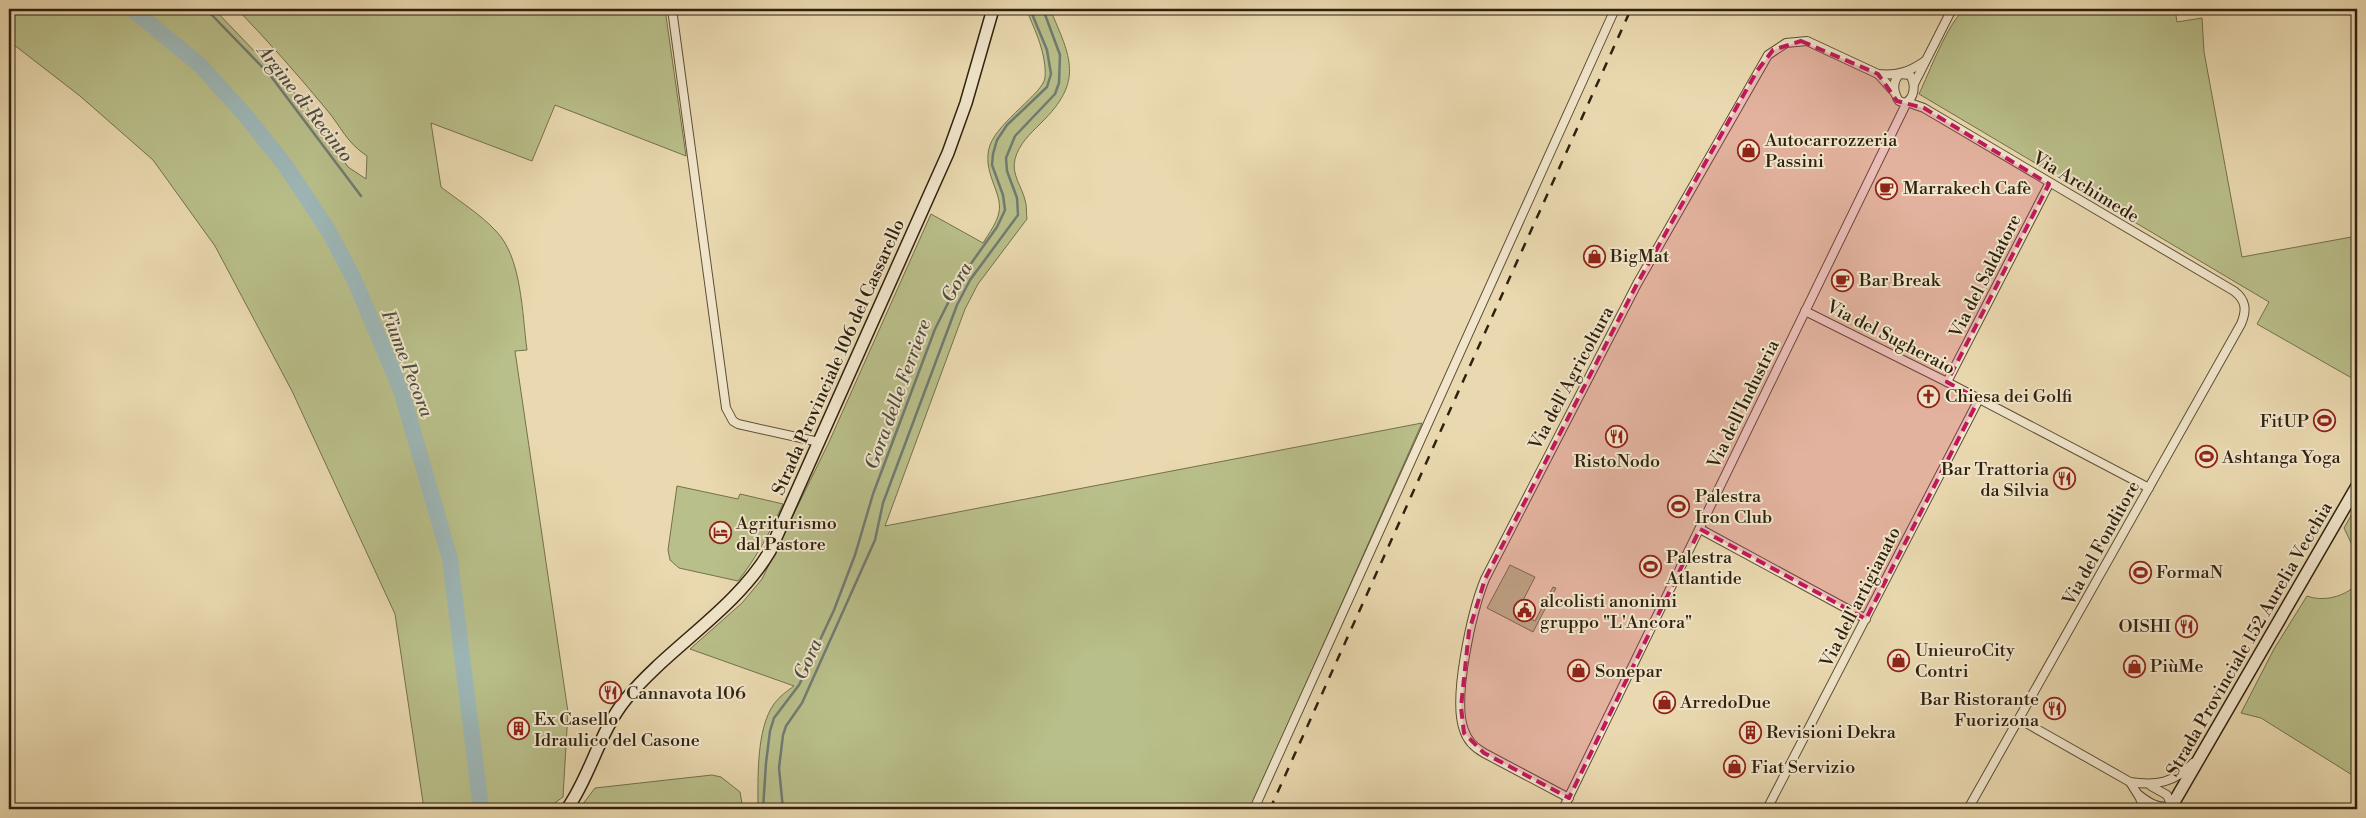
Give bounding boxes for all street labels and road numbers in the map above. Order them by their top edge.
street label: Via Archimede [2027,146,2143,228]
street label: Via del Saldatore [1944,210,2027,343]
street label: Strada Provinciale 106 del Cassarello [767,215,910,499]
street label: Via del Sugheraio [1822,295,1959,380]
street label: Via dell'Agricoltura [1523,302,1619,455]
street label: Via dell'Industria [1702,335,1785,473]
street label: Via del Fonditore [2057,477,2145,611]
street label: Strada Provinciale 152 Aurelia Vecchia [2161,497,2338,781]
street label: Via dell'artigianato [1815,523,1906,672]

